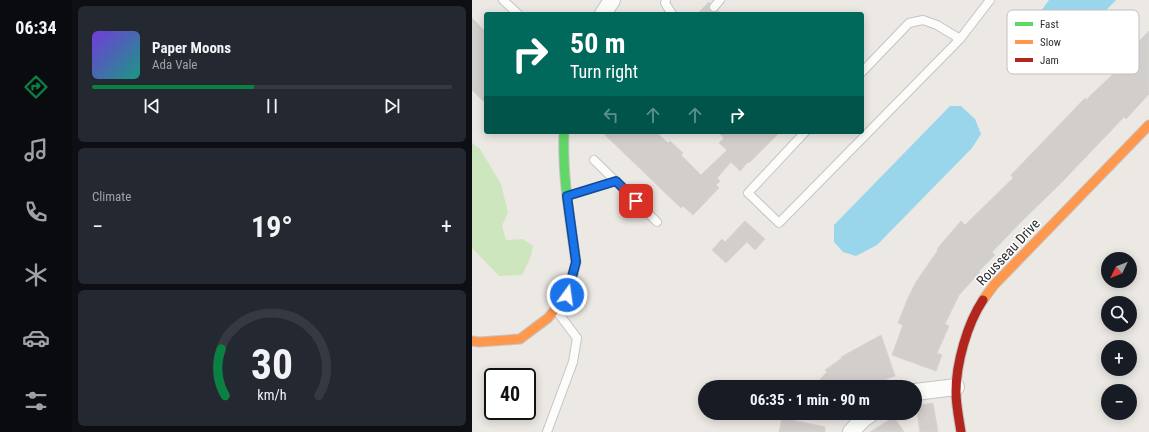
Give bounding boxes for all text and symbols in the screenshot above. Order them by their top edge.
legend [1007,10,1139,74]
text: 06:34 [15,17,57,38]
text: Fast [1040,18,1059,31]
text: 50 m [570,27,626,60]
icon: right [504,28,556,80]
text: Slow [1040,36,1061,49]
text: Paper Moons [152,39,231,57]
text: Jam [1040,54,1059,67]
text: Ada Vale [152,57,197,72]
text: Turn right [570,61,638,82]
icon: directions [22,73,50,101]
icon: previous [141,95,163,117]
icon: pause [261,95,283,117]
icon: next [381,95,403,117]
icon: left [600,104,622,126]
icon: ahead [642,104,664,126]
icon: ahead [684,104,706,126]
icon: right [726,104,748,126]
icon: music [22,136,50,164]
pin [619,184,653,218]
text: Climate [92,189,131,204]
icon: arrive [625,190,647,212]
icon: phone [22,198,50,226]
text: 19° [251,209,293,244]
text: − [92,214,103,239]
text: + [441,214,452,239]
street label: Rousseau Drive [973,215,1043,289]
north arrow [1101,252,1137,288]
map controls [1101,252,1137,420]
icon: climate [22,261,50,289]
position arrow [546,274,588,316]
button: search [1101,296,1137,332]
icon: car [22,324,50,352]
text: 30 [251,340,293,389]
button: + [1101,340,1137,376]
speed limit sign: 40 [484,368,536,420]
button: − [1101,384,1137,420]
icon: filters [22,387,50,415]
text: km/h [257,387,287,403]
text: 06:35 · 1 min · 90 m [750,391,870,409]

